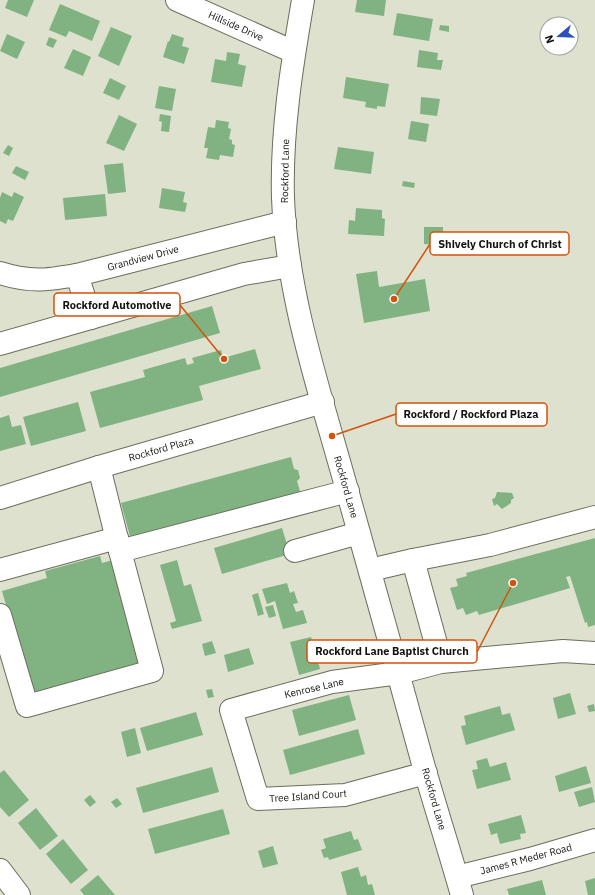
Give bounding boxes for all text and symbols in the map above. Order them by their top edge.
street label: Hillside Drive [206,8,266,44]
north arrow [539,16,579,56]
text: N [542,33,557,45]
street label: Rockford Lane [278,138,292,203]
callout: Shively Church of Christ [430,232,569,255]
text: Shively Church of Christ [438,237,562,251]
street label: Grandview Drive [106,242,181,274]
callout: Rockford Automotive [54,293,180,316]
text: Rockford Automotive [62,298,172,312]
callout: Rockford / Rockford Plaza [396,403,547,426]
text: Rockford / Rockford Plaza [403,407,539,421]
street label: Rockford Plaza [127,433,196,464]
street label: Rockford Lane [331,454,361,520]
callout: Rockford Lane Baptist Church [307,640,477,663]
text: Rockford Lane Baptist Church [315,644,469,658]
street label: Kenrose Lane [283,675,346,701]
street label: Rockford Lane [419,766,449,832]
street label: Tree Island Court [269,787,348,805]
street label: James R Meder Road [479,840,573,878]

